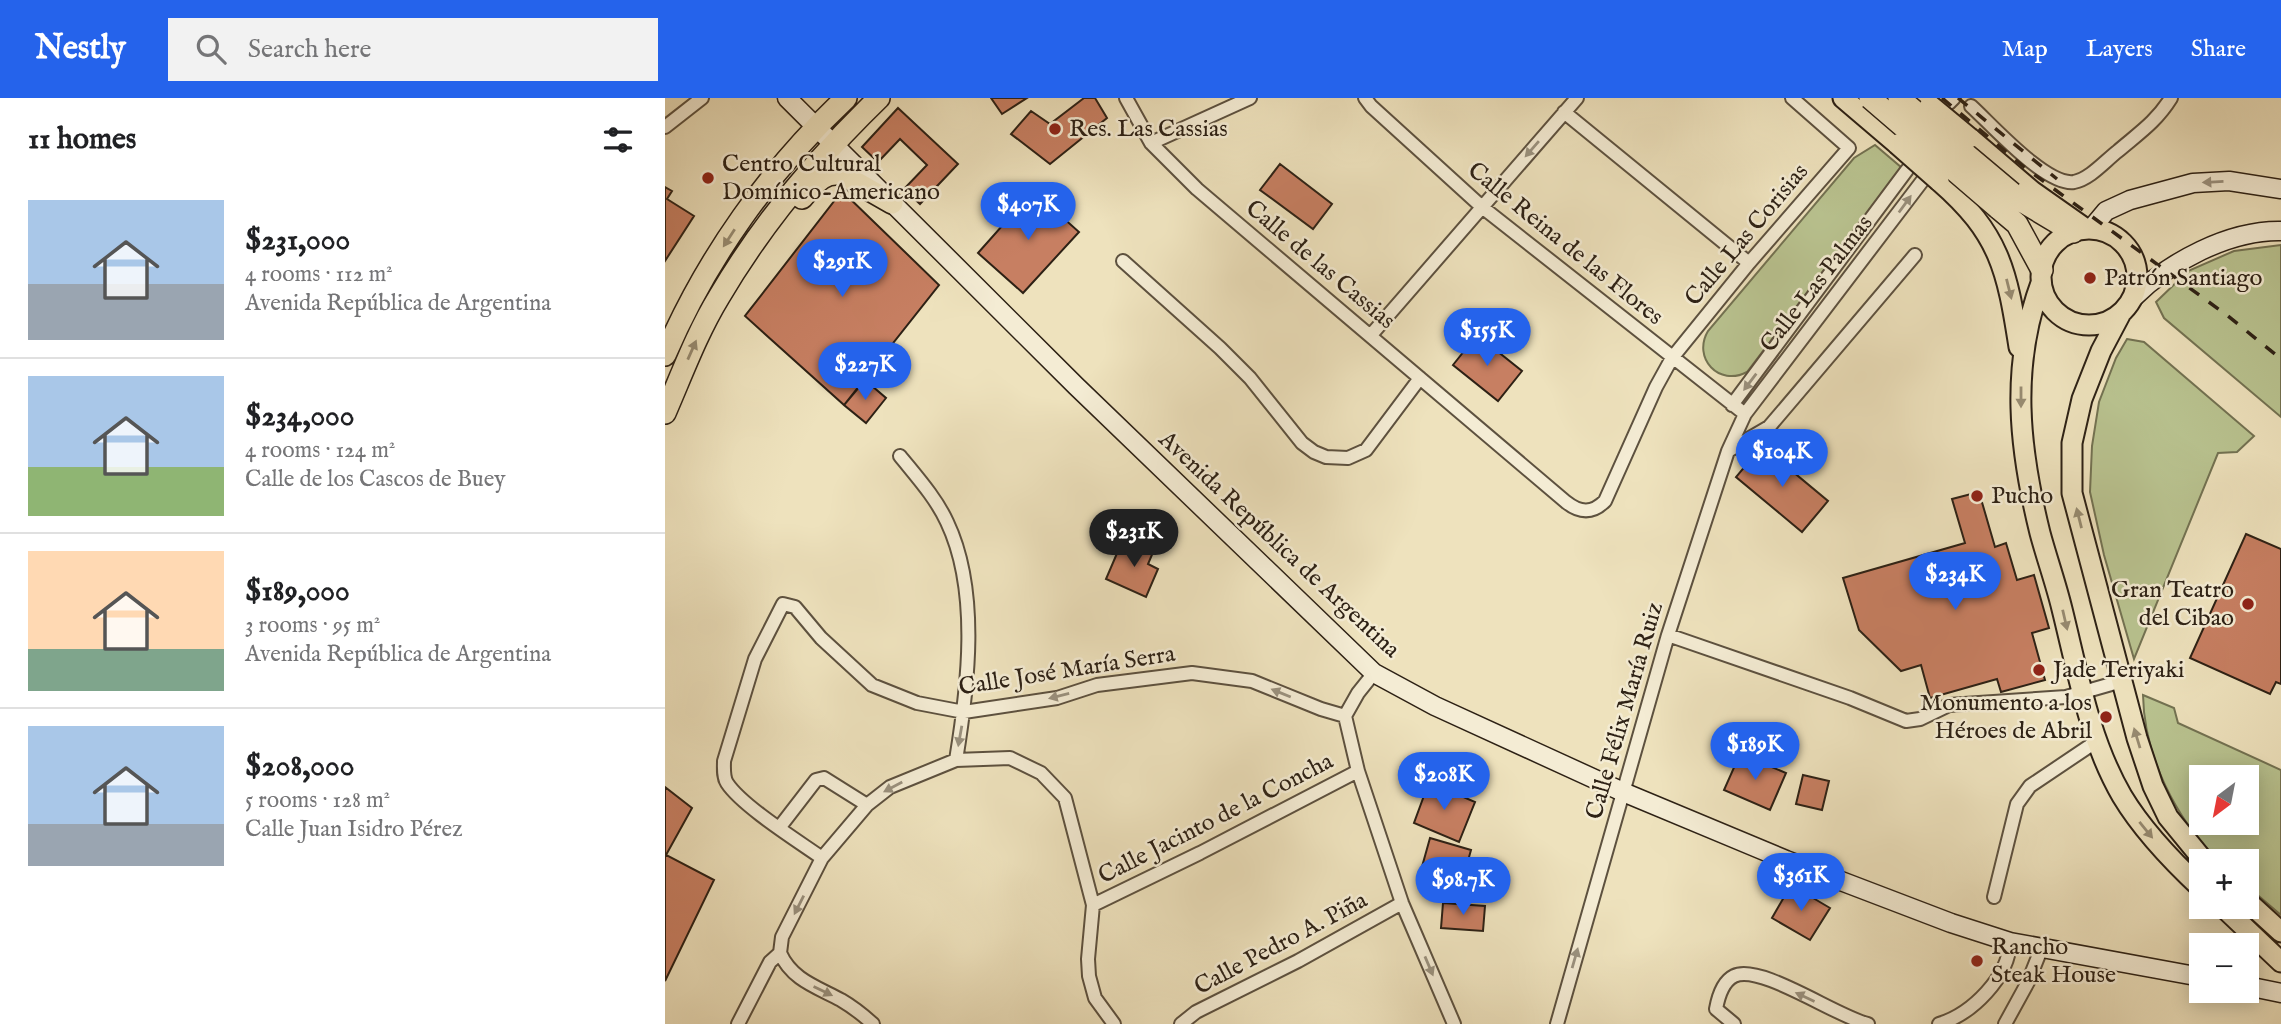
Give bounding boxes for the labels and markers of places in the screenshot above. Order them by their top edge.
place label: Res. Las Cassias [1069,114,1228,145]
marker: Res. Las Cassias [1047,121,1063,137]
place label: Centro Cultural Domínico-Americano [722,149,940,208]
marker: Centro Cultural Domínico-Americano [700,170,716,186]
pin: $407K [979,183,1077,242]
pin: $291K [793,240,891,299]
place label: Patrón Santiago [2104,263,2262,294]
marker: Patrón Santiago [2082,270,2098,286]
pin: $155K [1438,308,1536,368]
pin: $227K [816,342,914,402]
pin: $104K [1733,430,1831,489]
place label: Pucho [1991,481,2053,512]
marker: Pucho [1969,488,1985,504]
pin: $231K [1085,510,1183,569]
pin: $234K [1906,552,2004,612]
place label: Gran Teatro del Cibao [2111,575,2234,634]
marker: Gran Teatro del Cibao [2240,596,2256,612]
place label: Jade Teriyaki [2050,655,2184,686]
marker: Jade Teriyaki [2031,662,2047,678]
place label: Monumento a los Héroes de Abril [1920,688,2092,747]
marker: Monumento a los Héroes de Abril [2098,709,2114,725]
pin: $189K [1706,722,1804,782]
pin: $208K [1395,752,1493,812]
pin: $361K [1752,854,1850,913]
pin: $98.7K [1406,858,1520,917]
place label: Rancho Steak House [1991,932,2116,991]
marker: Rancho Steak House [1969,953,1985,969]

